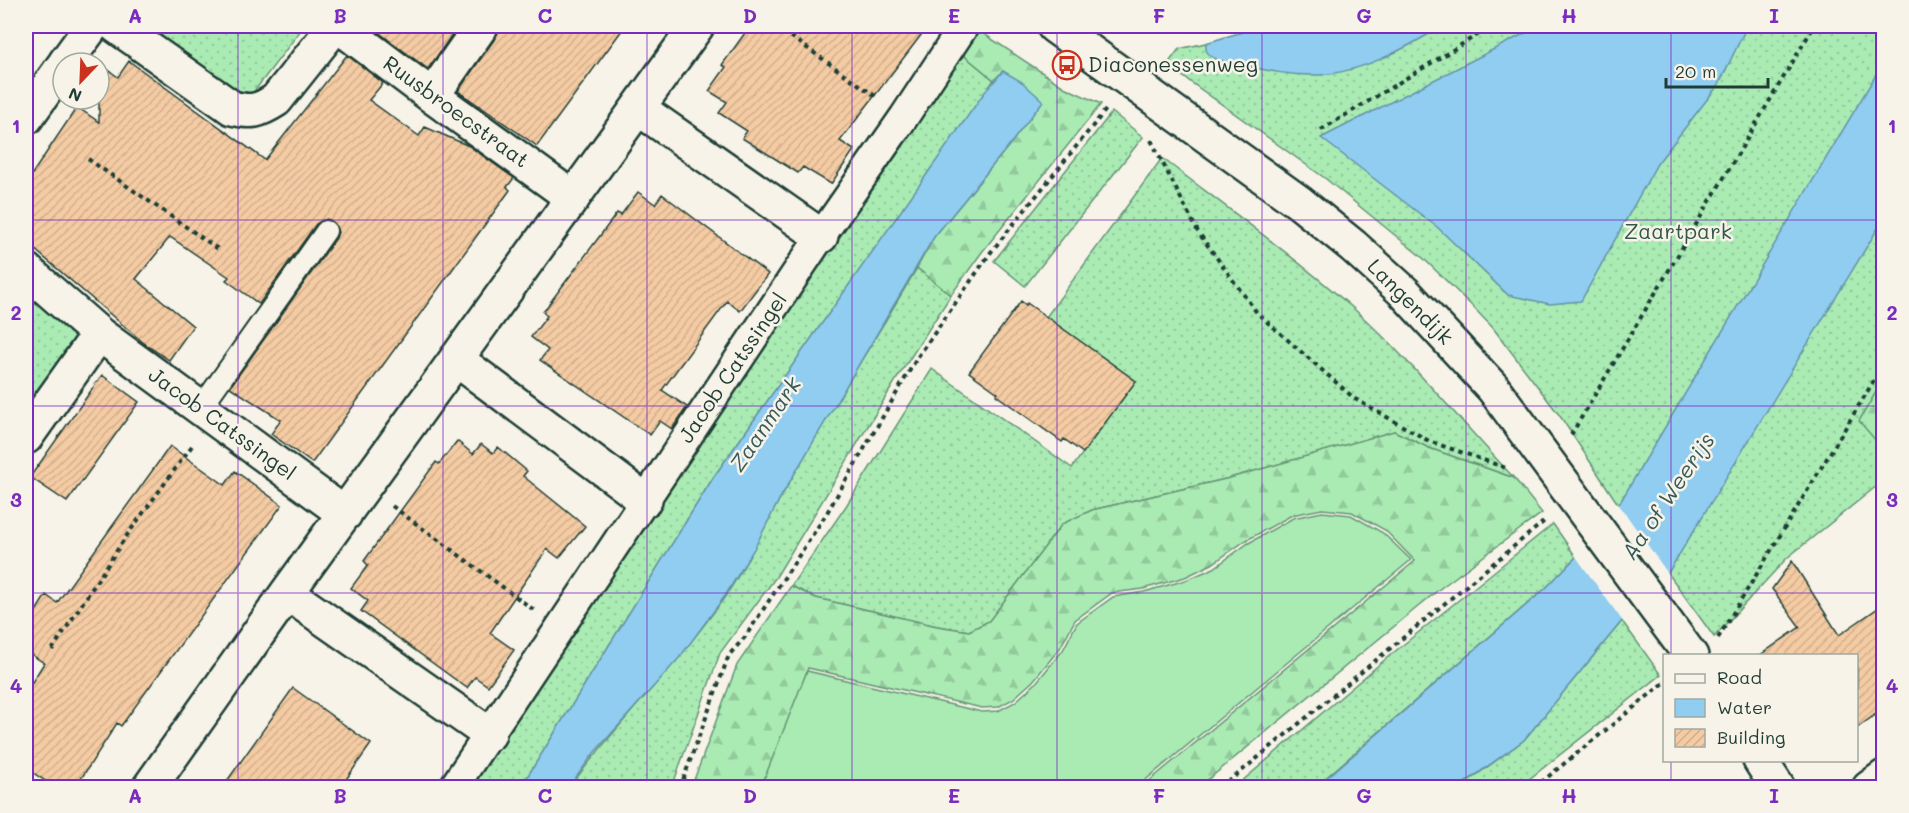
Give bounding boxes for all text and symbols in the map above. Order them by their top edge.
text: A [128,2,142,28]
text: B [333,2,347,28]
text: C [538,2,553,28]
text: D [743,2,757,28]
text: E [948,2,960,28]
text: F [1153,2,1166,28]
text: G [1356,2,1372,28]
text: H [1561,2,1577,28]
text: I [1769,2,1779,28]
street label: Ruusbroecstraat [379,49,535,173]
bus stop icon: Diaconessenweg [1051,49,1083,81]
place label: Diaconessenweg [1088,50,1258,77]
north arrow [51,51,111,111]
scale bar [1666,51,1768,89]
text: 20 m [1675,59,1716,83]
text: N [65,83,85,107]
text: 1 [12,112,20,138]
text: 1 [1888,112,1896,138]
park label: Zaartpark [1624,217,1732,244]
street label: Langendijk [1362,252,1460,350]
street label: Jacob Catssingel [671,287,792,448]
text: 2 [10,299,22,325]
text: 2 [1886,299,1898,325]
street label: Jacob Catssingel [144,360,302,485]
water label: Zaanmark [722,370,808,477]
water label: Aa of Weerijs [1614,427,1721,565]
text: 3 [10,486,22,512]
text: 3 [1886,486,1898,512]
legend [1663,654,1858,762]
text: Road [1717,665,1762,689]
text: 4 [10,672,23,698]
text: 4 [1886,672,1899,698]
text: Water [1717,695,1772,719]
text: Building [1717,725,1785,749]
text: A [128,782,142,808]
text: B [333,782,347,808]
text: C [538,782,553,808]
text: D [743,782,757,808]
text: E [948,782,960,808]
text: F [1153,782,1166,808]
text: G [1356,782,1372,808]
text: H [1561,782,1577,808]
text: I [1769,782,1779,808]

